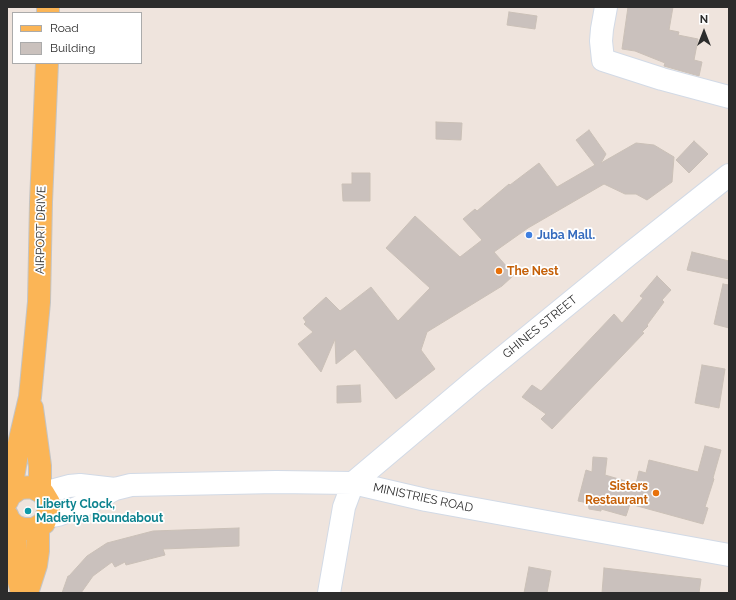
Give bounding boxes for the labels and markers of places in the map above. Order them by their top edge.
place label: Juba Mall. [537,228,595,242]
marker: Juba Mall. [524,230,534,240]
place label: The Nest [507,264,558,278]
marker: The Nest [494,266,504,276]
place label: Sisters Restaurant [585,479,648,507]
marker: Sisters Restaurant [651,488,661,498]
place label: Liberty Clock, Maderiya Roundabout [36,497,163,525]
marker: Liberty Clock, Maderiya Roundabout [23,506,33,516]

